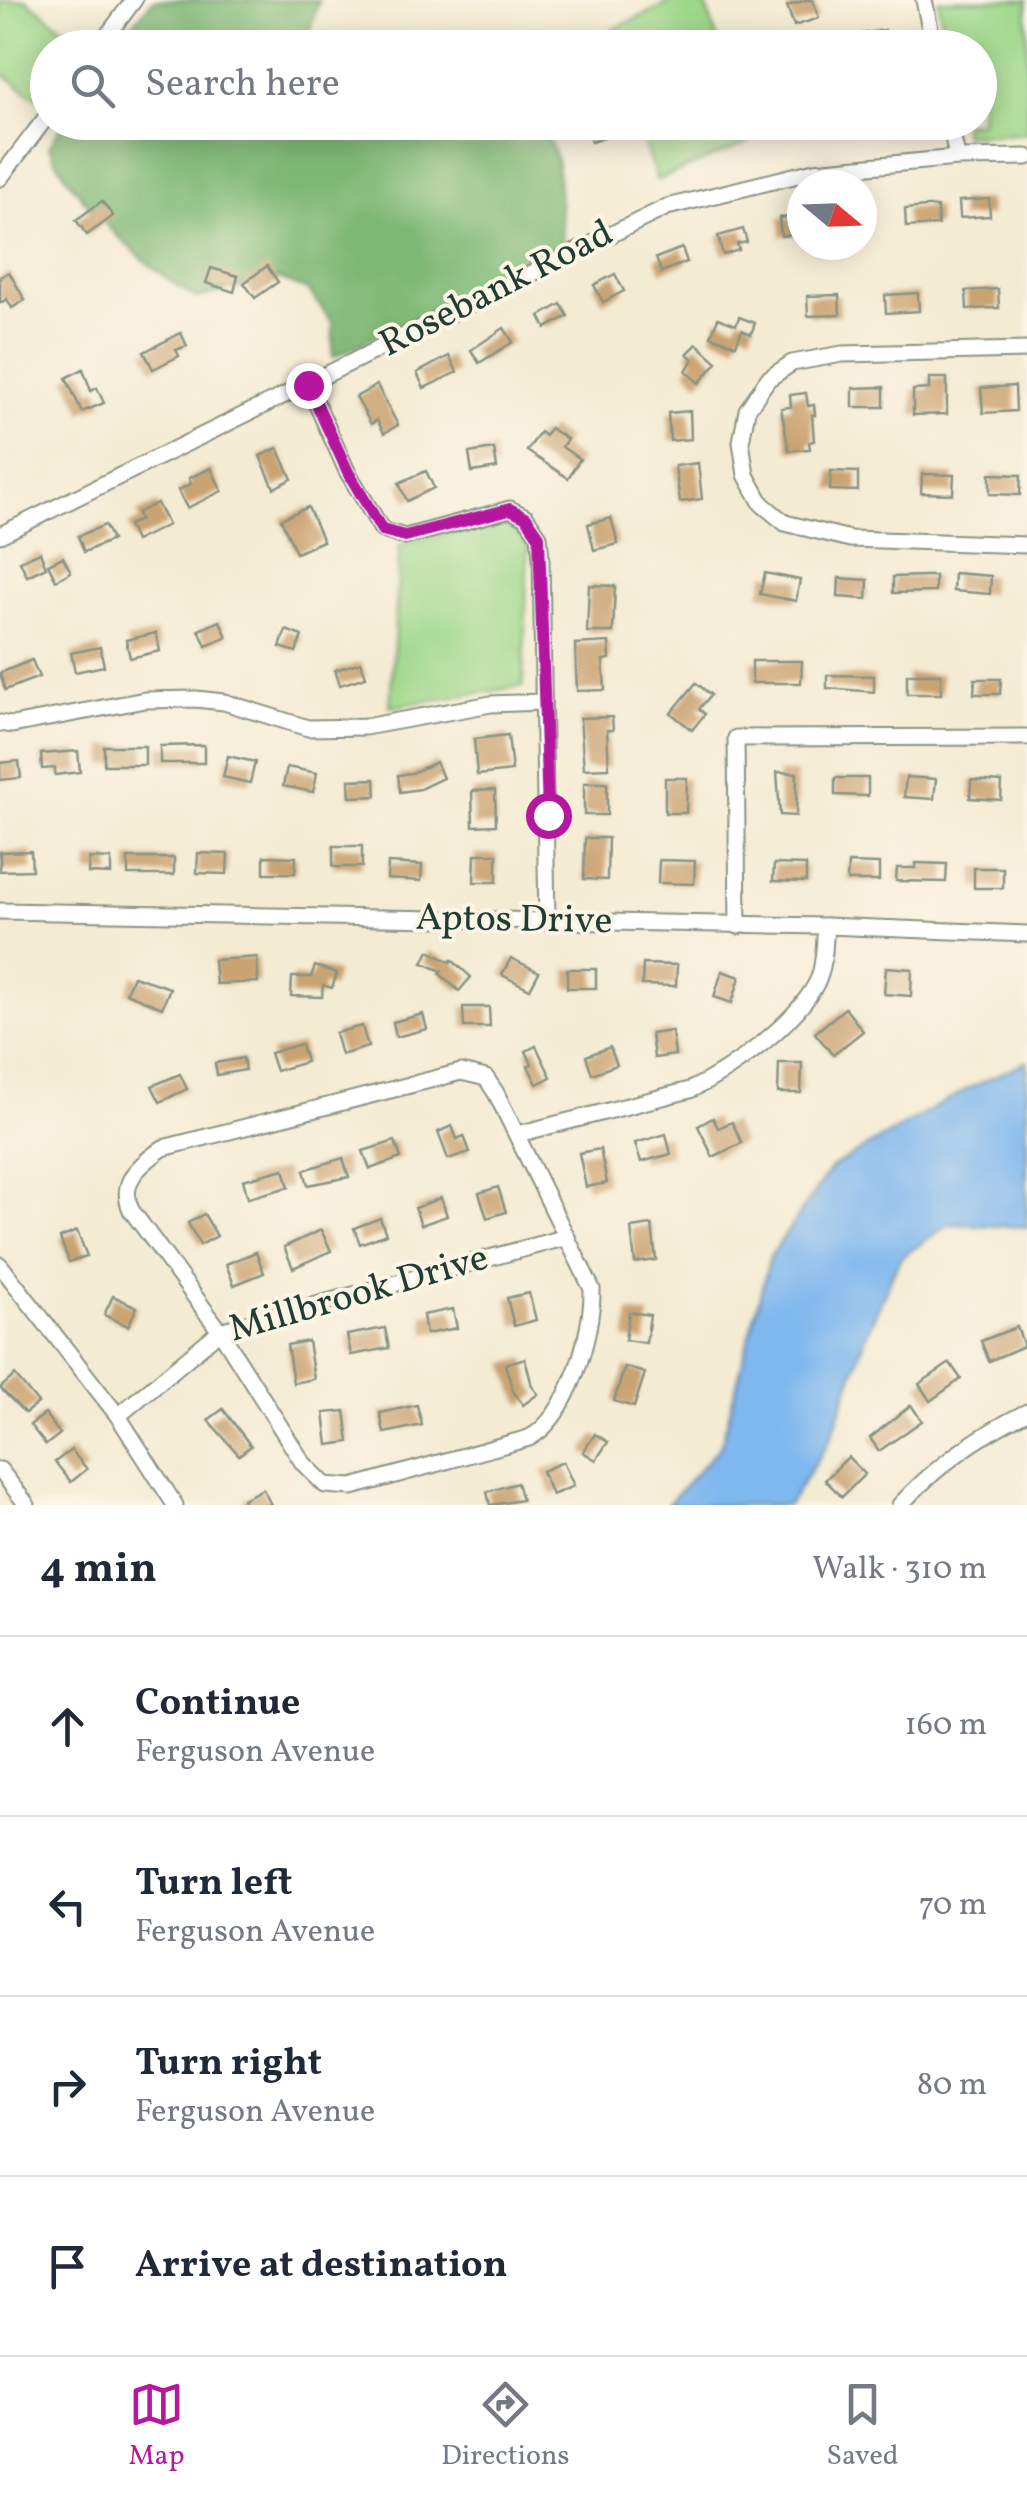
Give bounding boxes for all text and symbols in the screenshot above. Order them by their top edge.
search box [30,30,997,140]
icon: search [65,58,120,113]
text: Search here [145,59,340,112]
north arrow [787,170,877,260]
street label: Rosebank Road [371,208,623,372]
route end [286,363,332,409]
route start [526,793,572,839]
street label: Aptos Drive [415,893,613,949]
street label: Millbrook Drive [223,1233,495,1357]
text: 4 min [40,1541,157,1600]
text: Walk · 310 m [812,1548,987,1592]
text: Continue [135,1678,300,1731]
icon: ahead [40,1699,95,1754]
text: 160 m [904,1704,987,1748]
text: Ferguson Avenue [135,1731,375,1775]
text: Turn left [135,1858,292,1911]
icon: left [40,1879,95,1934]
text: 70 m [919,1884,987,1928]
text: Ferguson Avenue [135,1911,375,1955]
text: Turn right [135,2038,322,2091]
icon: right [40,2059,95,2114]
text: 80 m [917,2064,987,2108]
text: Ferguson Avenue [135,2091,375,2135]
icon: arrive [40,2239,95,2294]
text: Arrive at destination [135,2240,508,2293]
tab: Map [128,2377,184,2476]
tab: Directions [441,2377,570,2476]
tab: Saved [826,2377,899,2476]

